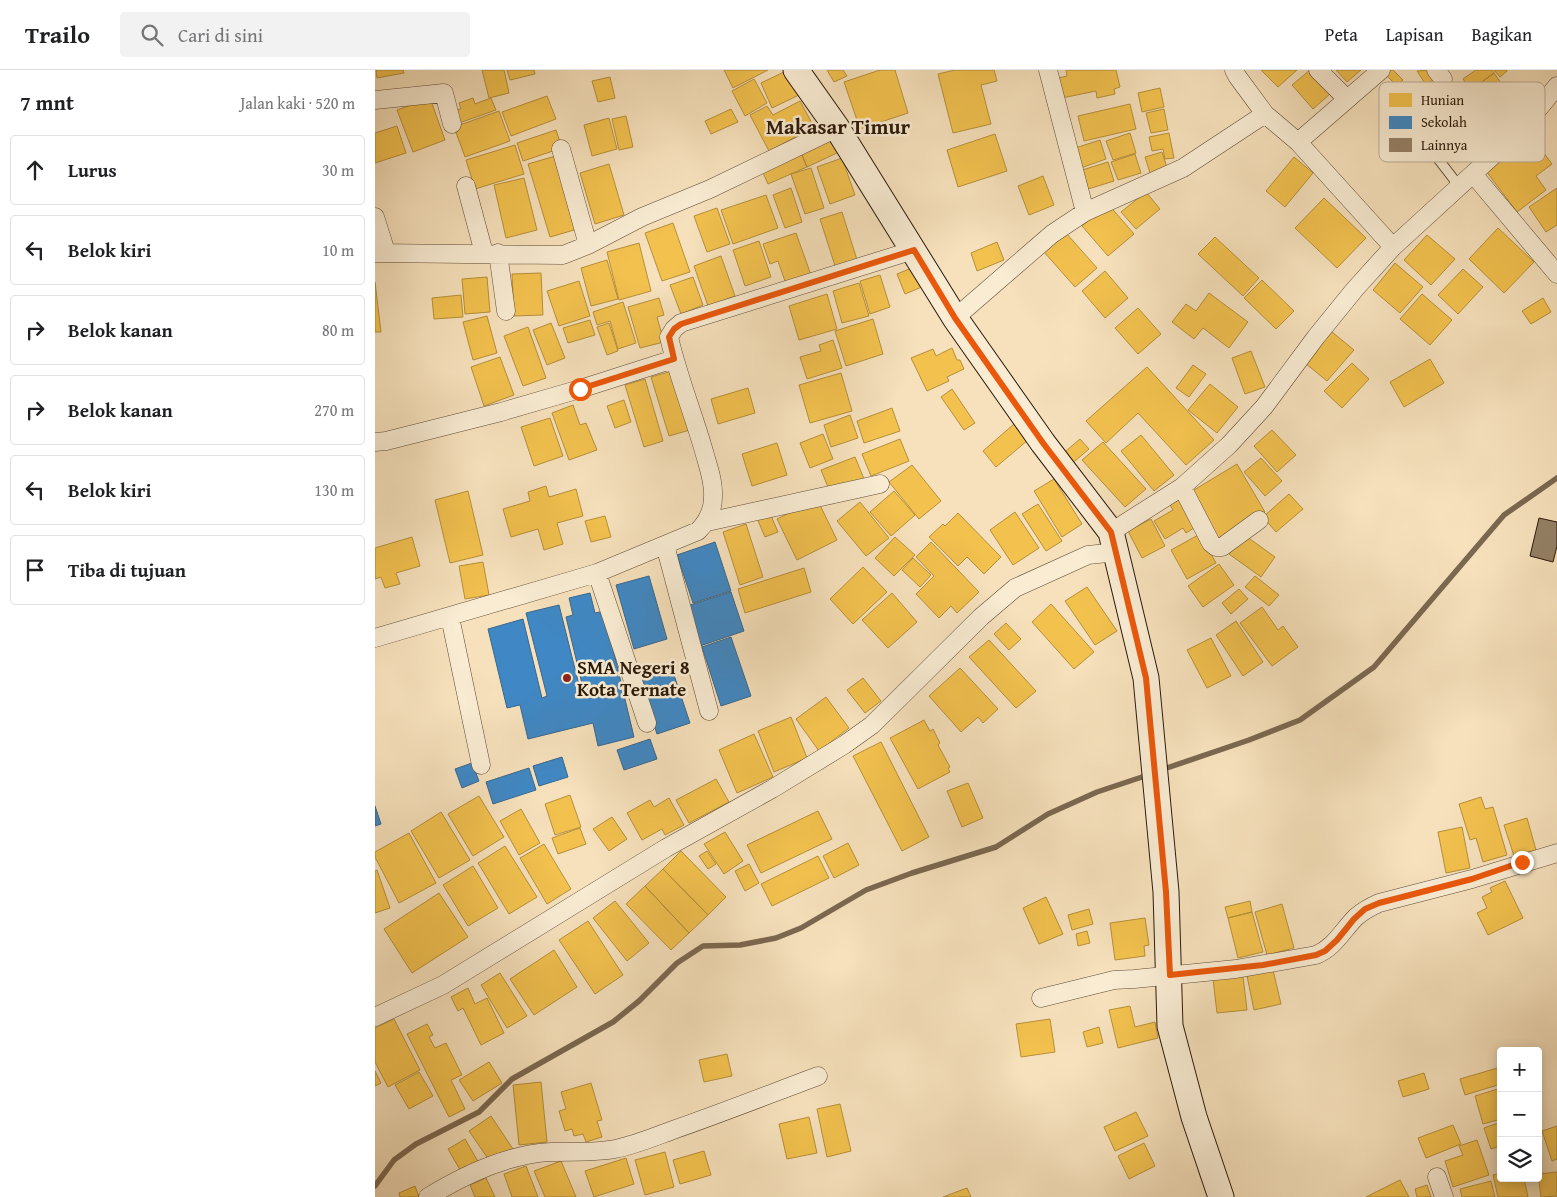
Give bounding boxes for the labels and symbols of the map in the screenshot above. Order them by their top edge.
legend [1379,82,1545,162]
text: Hunian [1421,90,1464,110]
district label: Makasar Timur [766,111,910,142]
text: Sekolah [1421,112,1467,132]
text: Lainnya [1421,135,1468,155]
route start [569,378,592,401]
place label: SMA Negeri 8 Kota Ternate [577,653,690,703]
marker: SMA Negeri 8 Kota Ternate [561,672,573,684]
route end [1511,851,1534,874]

